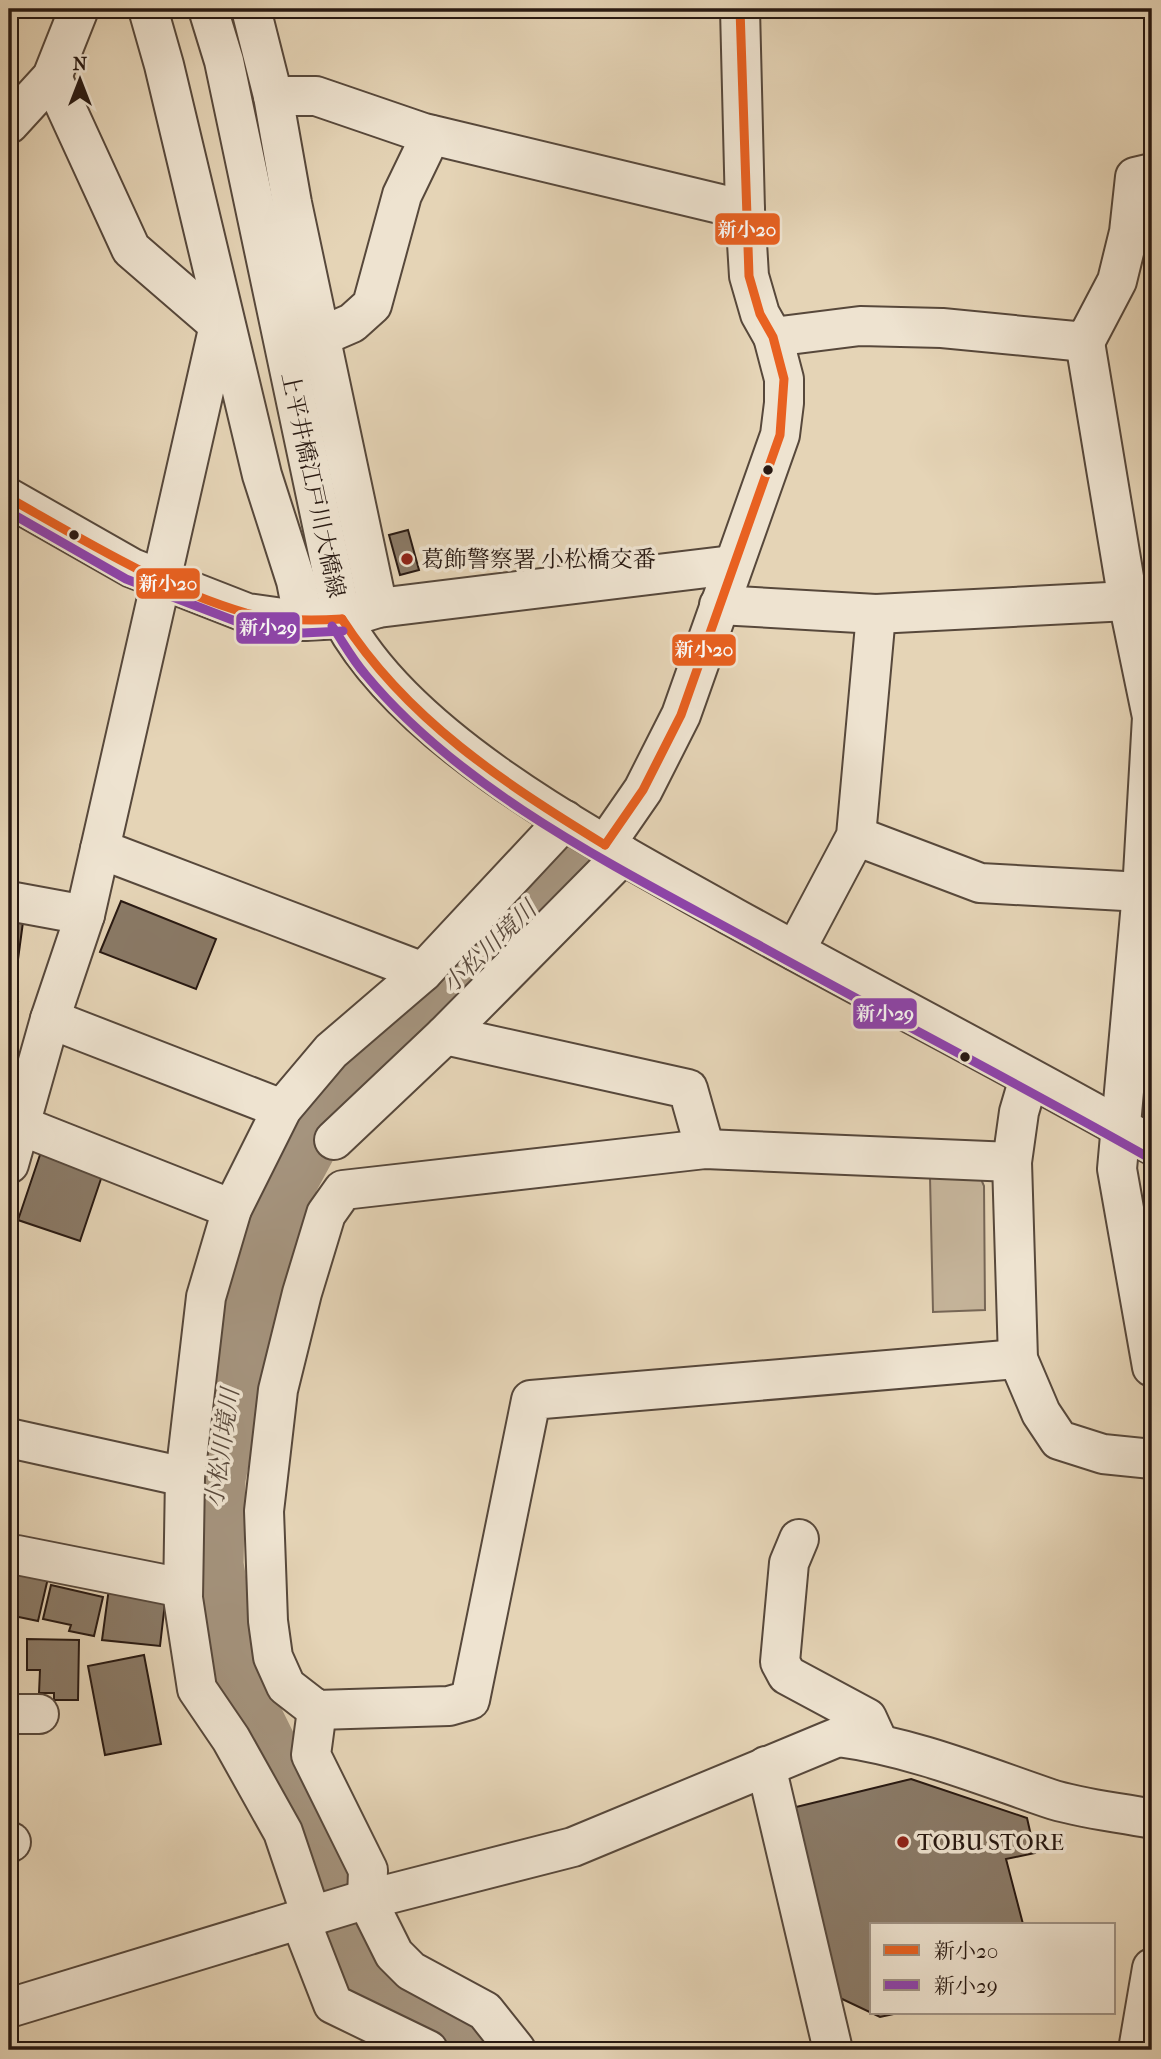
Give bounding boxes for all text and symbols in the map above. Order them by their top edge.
north arrow [46,46,116,116]
text: N [73,53,88,75]
line badge: 新小20 [714,212,781,246]
text: 新小20 [718,219,776,241]
street label: 上平井橋江戸川大橋線 [276,370,350,600]
unlabelled marker [761,463,775,477]
unlabelled marker [67,528,81,542]
place label: 葛飾警察署 小松橋交番 [421,546,656,573]
marker: 葛飾警察署 小松橋交番 [399,551,415,567]
line badge: 新小20 [135,567,201,600]
text: 新小20 [139,573,197,595]
line badge: 新小29 [235,611,301,645]
text: 新小29 [239,617,297,639]
line badge: 新小20 [671,633,737,667]
text: 新小20 [675,639,733,661]
water label: 小松川境川 [436,893,544,999]
line badge: 新小29 [852,997,918,1030]
text: 新小29 [856,1003,914,1025]
unlabelled marker [958,1050,972,1064]
water label: 小松川境川 [200,1384,245,1509]
place label: TOBU STORE [917,1829,1064,1856]
marker: TOBU STORE [895,1834,911,1850]
legend [870,1923,1116,2014]
text: 新小20 [934,1939,998,1963]
text: 新小29 [934,1974,998,1998]

